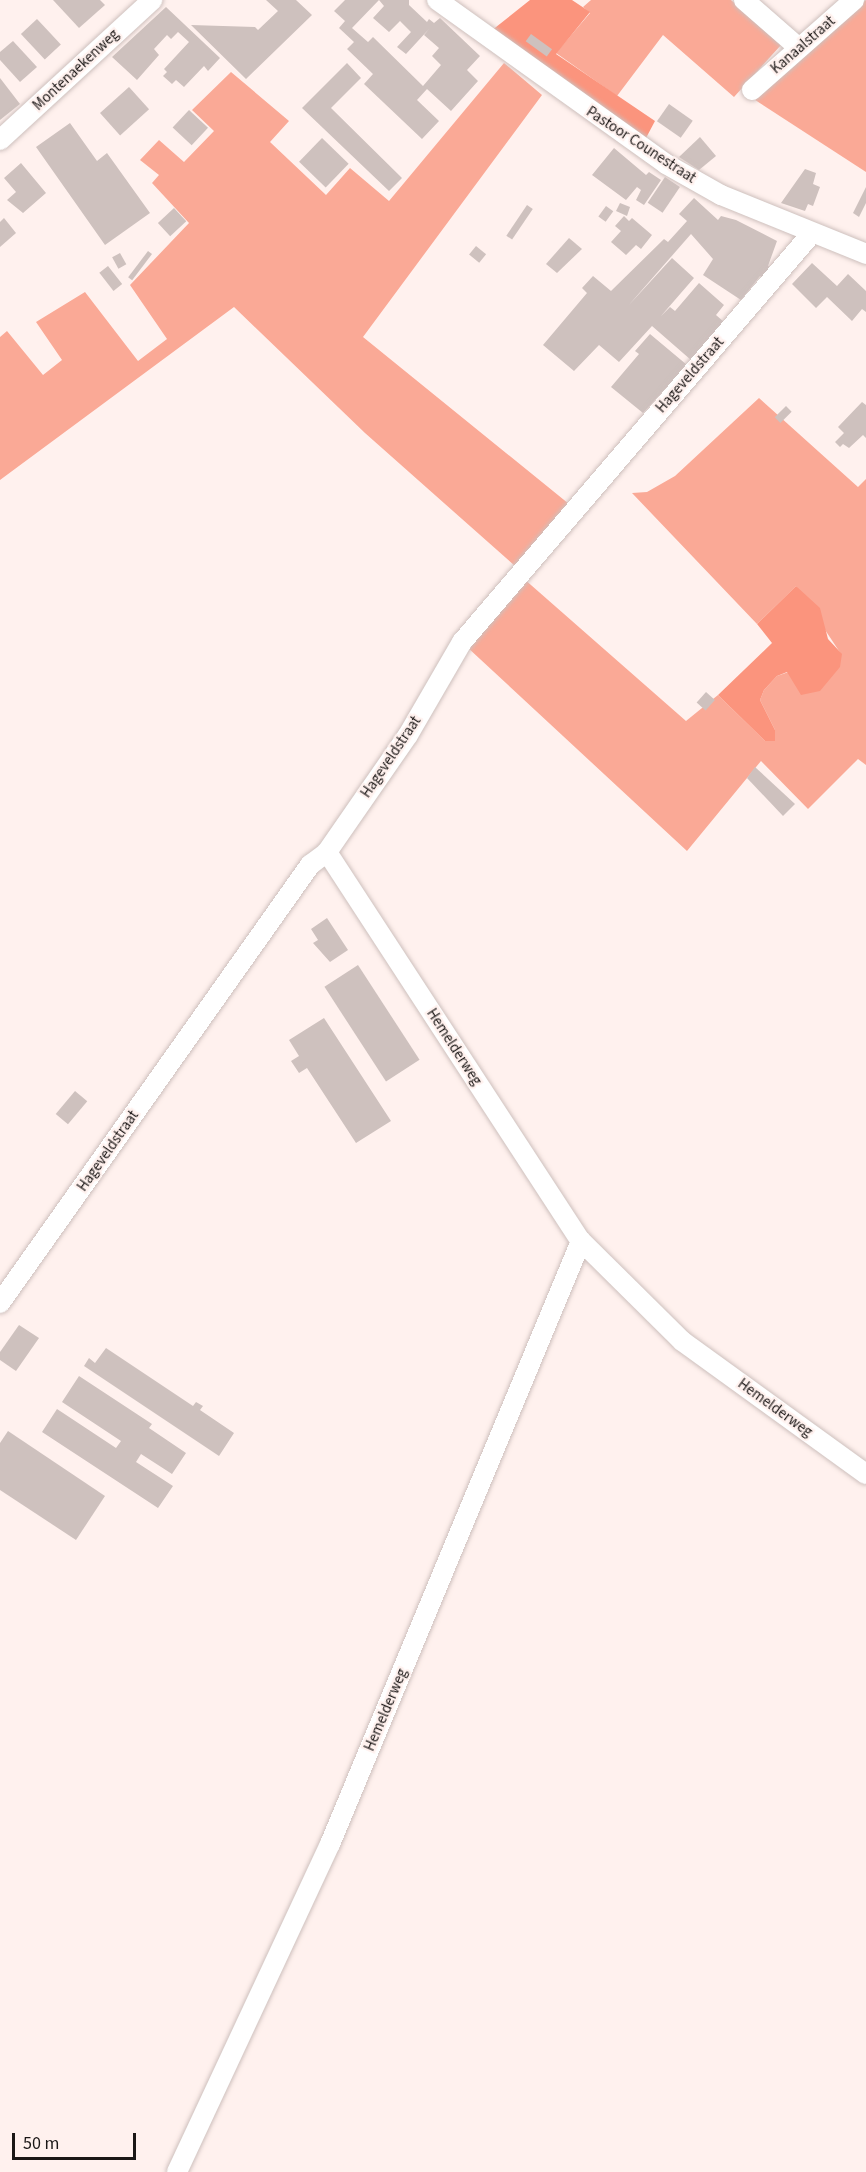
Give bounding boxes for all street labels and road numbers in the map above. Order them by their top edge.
street label: Kanaalstraat [767,12,839,78]
street label: Montenaekenweg [29,26,123,114]
street label: Pastoor Counestraat [583,103,699,187]
street label: Hageveldstraat [652,333,728,417]
street label: Hageveldstraat [357,713,425,801]
street label: Hemelderweg [423,1005,485,1089]
street label: Hageveldstraat [73,1107,143,1195]
street label: Hemelderweg [734,1375,816,1441]
street label: Hemelderweg [361,1666,411,1754]

